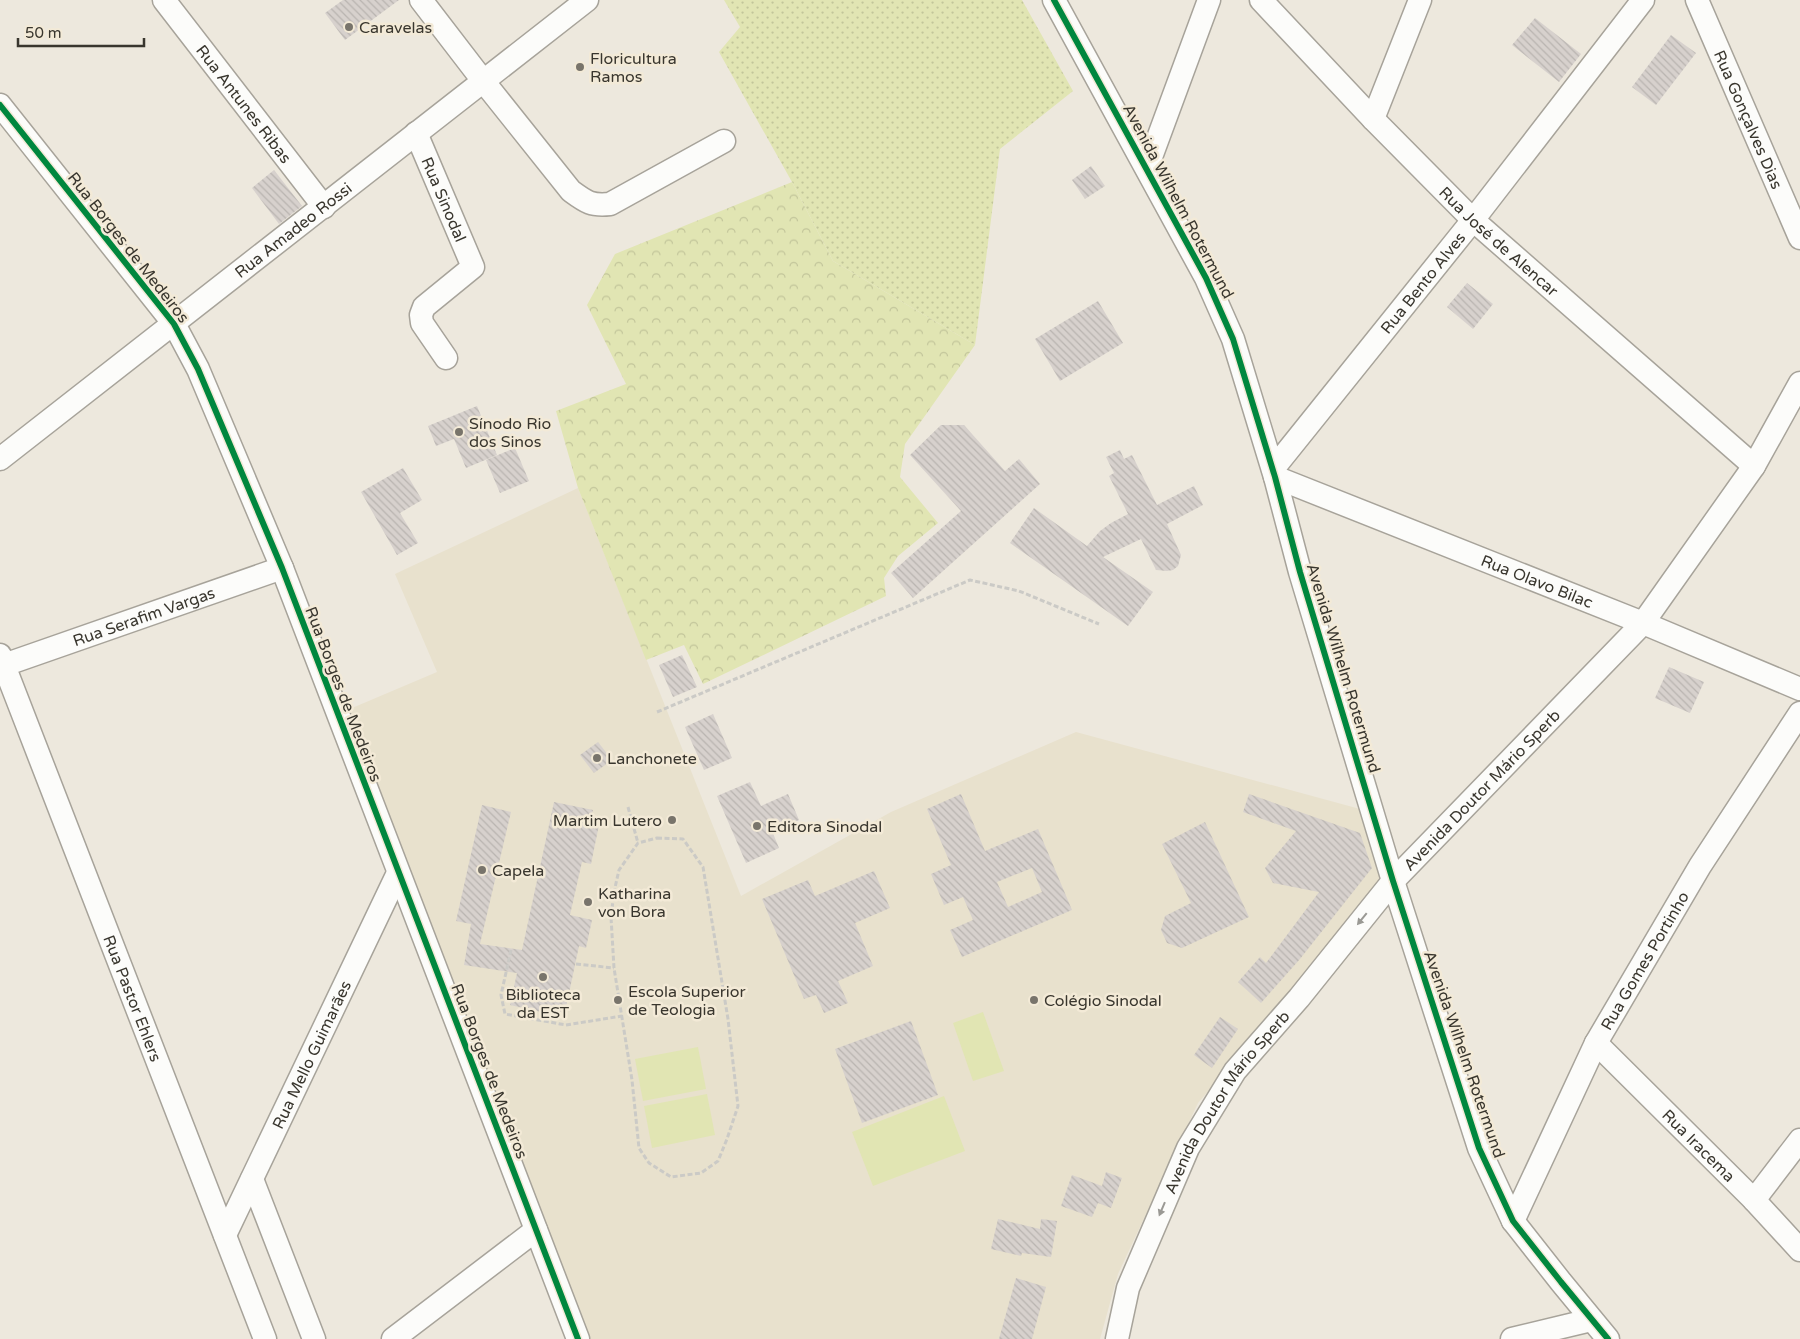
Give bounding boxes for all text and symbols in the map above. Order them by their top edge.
scale bar [18,15,144,47]
place label: Caravelas [359,18,432,38]
marker: Caravelas [343,21,355,33]
text: 50 m [25,24,62,42]
street label: Rua Antunes Ribas [191,41,295,168]
street label: Rua Gonçalves Dias [1709,47,1787,192]
place label: Floricultura Ramos [590,49,677,87]
marker: Floricultura Ramos [574,61,586,73]
street label: Avenida Wilhelm Rotermund [1118,101,1238,302]
street label: Rua Sinodal [416,154,470,245]
street label: Rua Borges de Medeiros [63,168,193,327]
street label: Rua Amadeo Rossi [231,179,356,283]
street label: Rua José de Alencar [1435,183,1563,302]
street label: Rua Bento Alves [1377,228,1470,338]
place label: Sínodo Rio dos Sinos [469,414,551,452]
marker: Sínodo Rio dos Sinos [453,426,465,438]
street label: Rua Olavo Bilac [1478,551,1596,613]
street label: Avenida Wilhelm Rotermund [1302,561,1384,775]
street label: Rua Serafim Vargas [70,583,218,651]
street label: Rua Borges de Medeiros [300,604,386,785]
street label: Avenida Doutor Mário Sperb [1400,706,1565,875]
place label: Lanchonete [607,749,697,769]
marker: Lanchonete [591,752,603,764]
place label: Martim Lutero [553,811,662,831]
marker: Martim Lutero [666,814,678,826]
place label: Editora Sinodal [767,817,882,837]
marker: Editora Sinodal [751,820,763,832]
place label: Capela [492,861,544,881]
marker: Capela [476,864,488,876]
place label: Katharina von Bora [598,884,671,922]
street label: Rua Gomes Portinho [1597,888,1694,1034]
marker: Katharina von Bora [582,896,594,908]
one-way arrow [1357,912,1368,925]
street label: Rua Pastor Ehlers [98,932,166,1065]
street label: Avenida Wilhelm Rotermund [1419,948,1509,1161]
marker: Biblioteca da EST [537,971,549,983]
street label: Rua Mello Guimarães [268,978,356,1132]
street label: Rua Borges de Medeiros [446,981,532,1162]
place label: Escola Superior de Teologia [628,982,747,1020]
place label: Biblioteca da EST [505,985,581,1023]
place label: Colégio Sinodal [1044,991,1162,1011]
marker: Escola Superior de Teologia [612,994,624,1006]
marker: Colégio Sinodal [1028,994,1040,1006]
street label: Avenida Doutor Mário Sperb [1160,1007,1294,1197]
street label: Rua Iracema [1657,1105,1739,1187]
one-way arrow [1157,1202,1165,1216]

